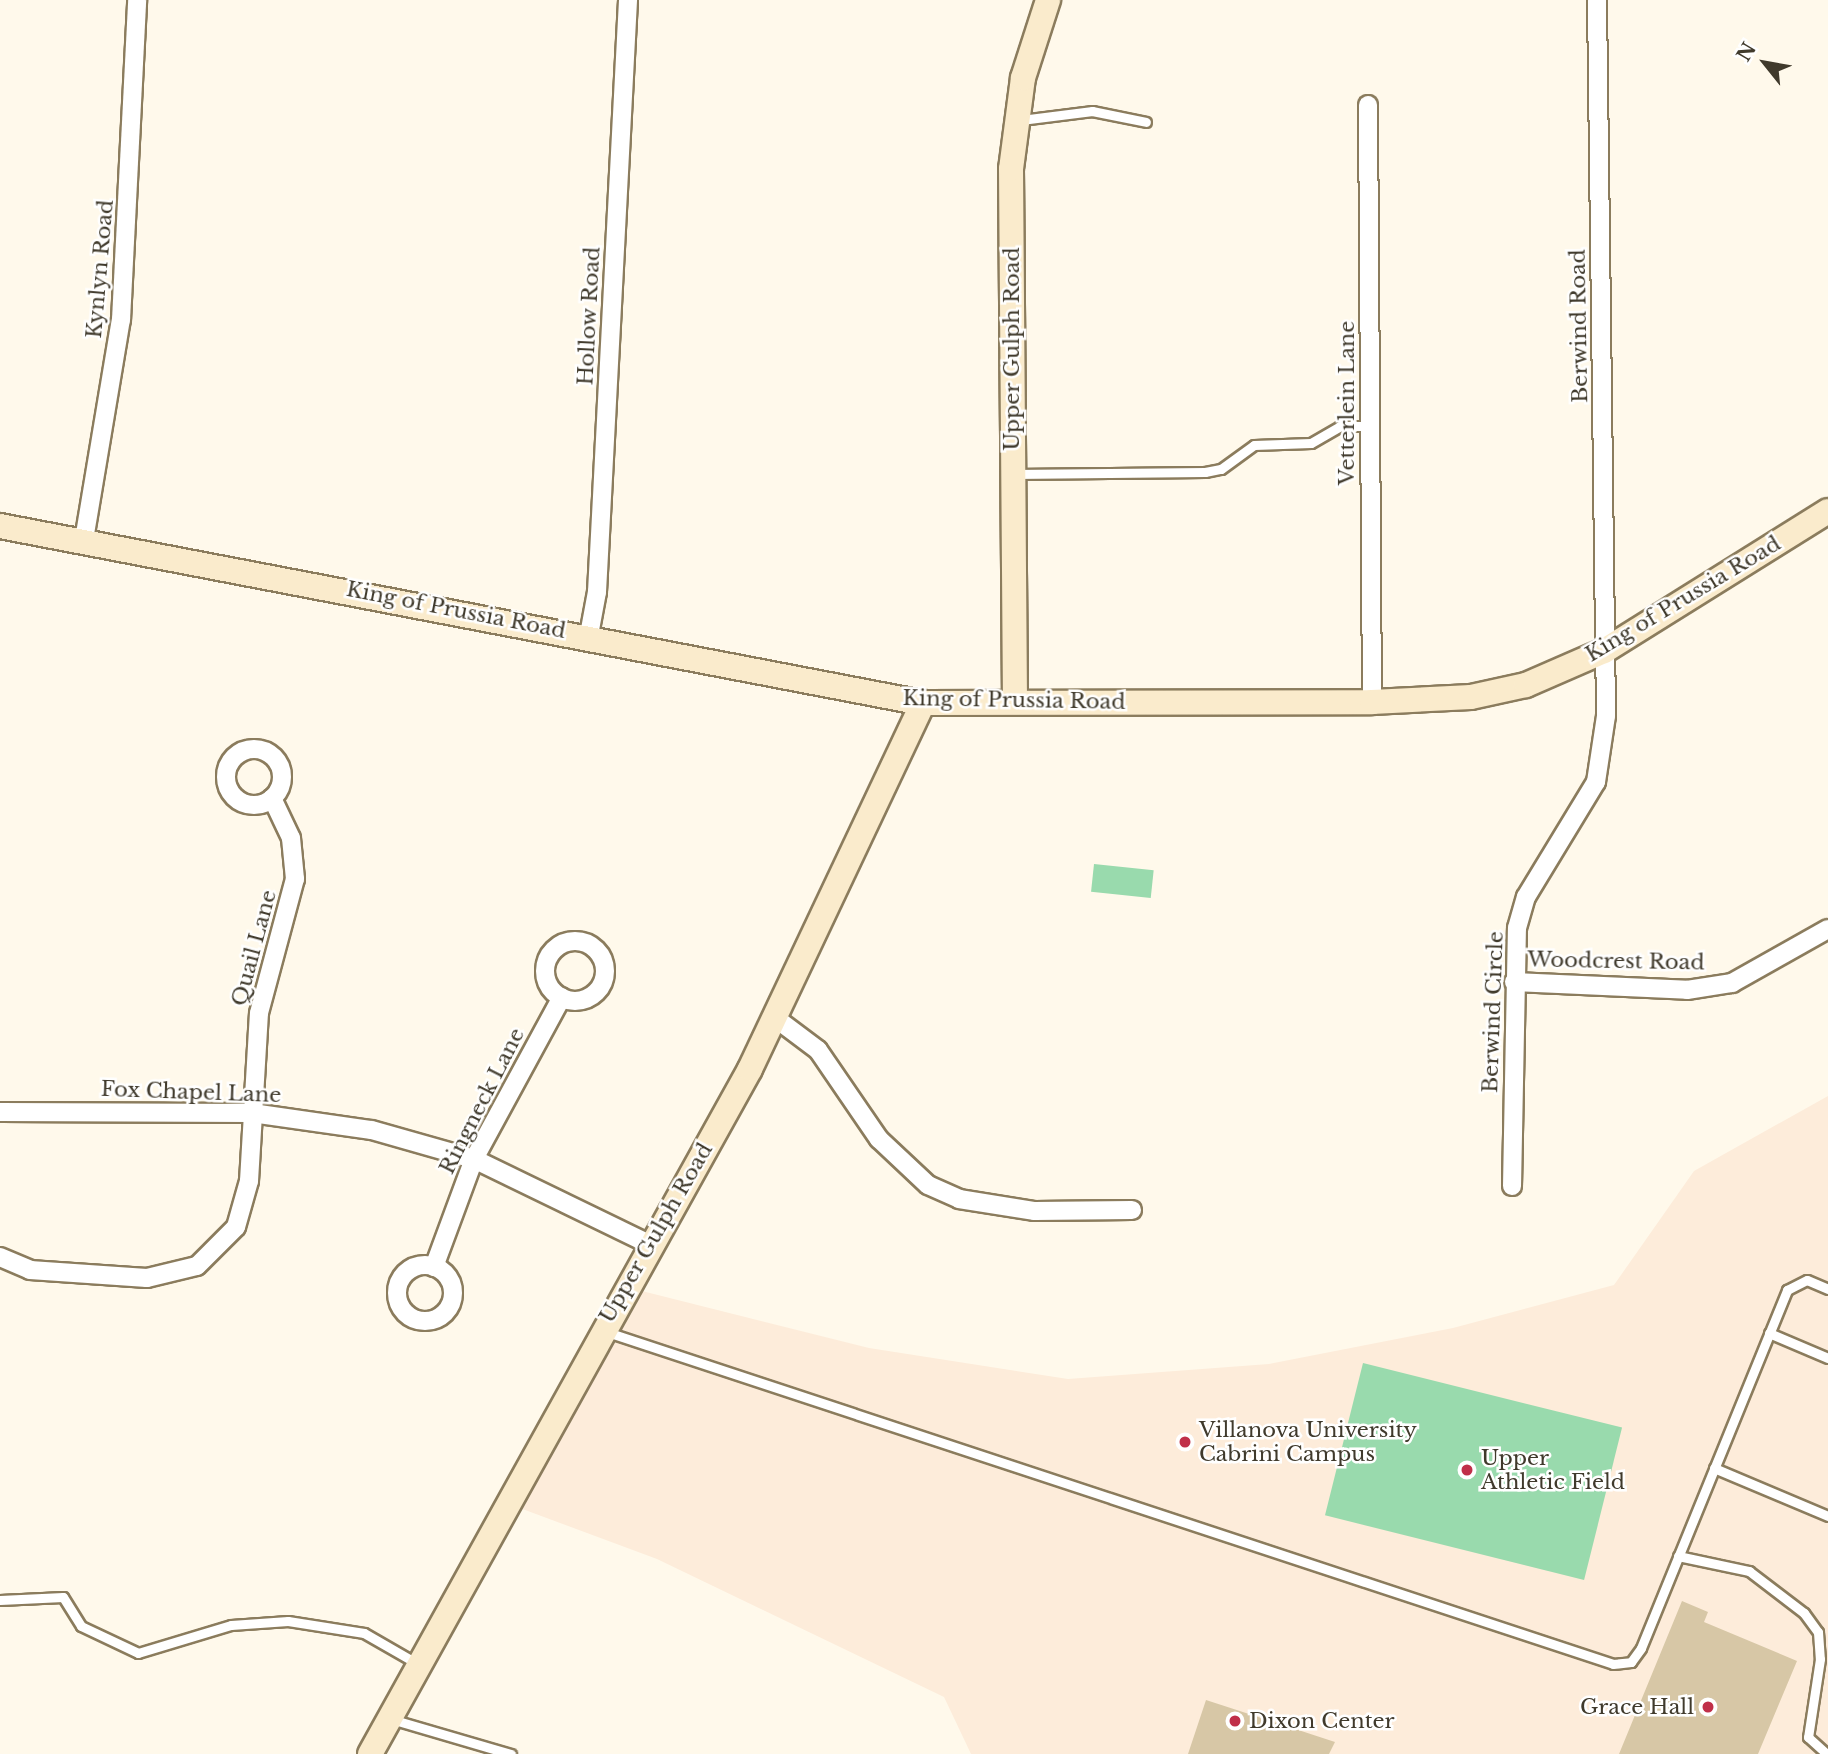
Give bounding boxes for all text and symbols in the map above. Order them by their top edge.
north arrow [1730,28,1800,98]
text: N [1732,38,1761,66]
street label: Kynlyn Road [81,199,119,339]
street label: Hollow Road [573,246,605,386]
street label: Upper Gulph Road [999,247,1025,451]
street label: Berwind Road [1565,249,1593,403]
street label: Vetterlein Lane [1334,321,1360,485]
street label: King of Prussia Road [1581,531,1785,667]
street label: King of Prussia Road [344,576,568,644]
street label: King of Prussia Road [902,685,1126,715]
street label: Quail Lane [226,887,282,1009]
street label: Berwind Circle [1478,931,1508,1093]
street label: Woodcrest Road [1527,947,1705,975]
street label: Ringneck Lane [434,1024,530,1178]
street label: Fox Chapel Lane [100,1076,282,1108]
street label: Upper Gulph Road [594,1138,718,1328]
place label: Villanova University Cabrini Campus [1199,1417,1417,1467]
marker: Villanova University Cabrini Campus [1177,1434,1193,1450]
place label: Upper Athletic Field [1481,1445,1625,1495]
marker: Upper Athletic Field [1459,1462,1475,1478]
place label: Grace Hall [1580,1694,1694,1720]
marker: Grace Hall [1700,1699,1716,1715]
place label: Dixon Center [1249,1708,1395,1734]
marker: Dixon Center [1227,1713,1243,1729]

